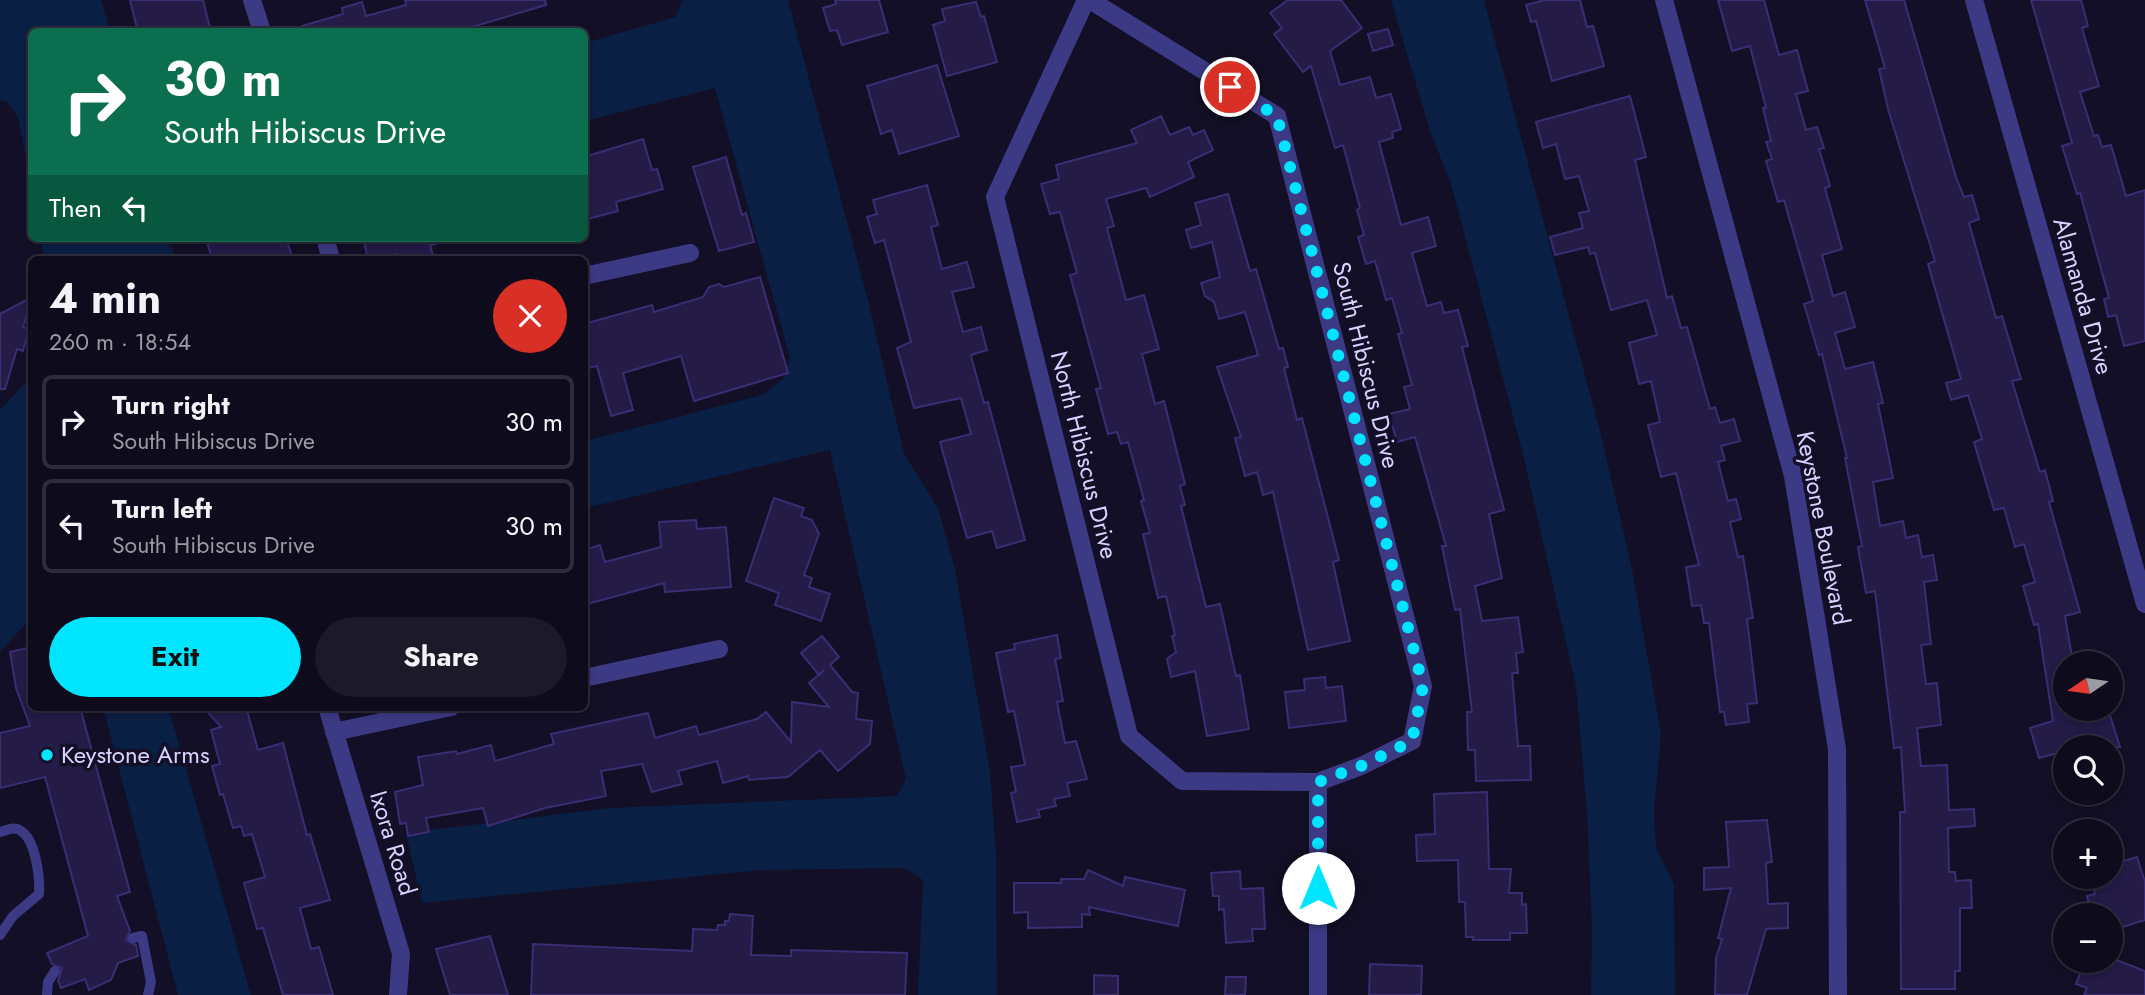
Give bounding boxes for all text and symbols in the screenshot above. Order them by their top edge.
text: 30 m [164,44,282,114]
icon: right [49,56,140,147]
pin [1200,57,1260,117]
icon: arrive [1211,68,1249,106]
text: South Hibiscus Drive [164,109,446,155]
text: Then [49,189,102,227]
icon: left [116,189,154,227]
street label: Alamanda Drive [2044,213,2123,378]
street label: South Hibiscus Drive [1324,258,1409,472]
text: 4 min [49,268,161,329]
button: close [493,279,567,353]
text: 260 m · 18:54 [49,325,191,359]
street label: North Hibiscus Drive [1042,347,1127,562]
text: Turn right [112,386,230,424]
icon: right [53,403,91,441]
text: 30 m [505,403,563,441]
text: South Hibiscus Drive [112,424,315,458]
street label: Keystone Boulevard [1788,428,1859,628]
text: Turn left [112,490,212,528]
icon: left [53,507,91,545]
text: 30 m [505,507,563,545]
text: South Hibiscus Drive [112,528,315,562]
button: Exit [49,617,301,697]
button: Share [315,617,567,697]
north arrow [2053,651,2123,721]
map controls [2053,651,2123,973]
button: search [2053,735,2123,805]
place label: Keystone Arms [61,737,210,772]
marker: Keystone Arms [39,747,55,763]
street label: Ixora Road [361,786,426,899]
button: + [2053,819,2123,889]
position arrow [1281,851,1355,925]
button: − [2053,903,2123,973]

